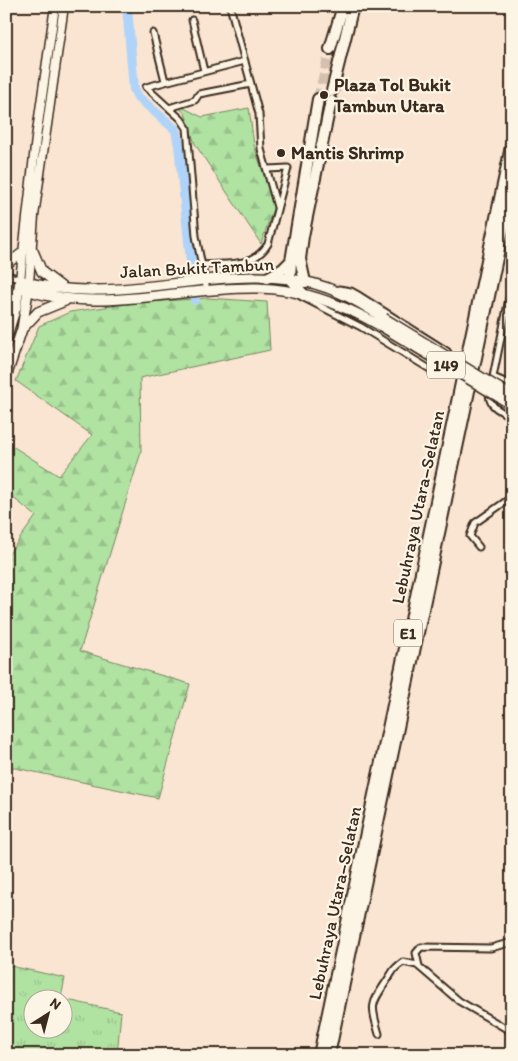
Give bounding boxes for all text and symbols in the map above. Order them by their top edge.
place label: Plaza Tol Bukit Tambun Utara [333,74,451,117]
marker: Plaza Tol Bukit Tambun Utara [318,89,330,101]
place label: Mantis Shrimp [291,142,404,164]
marker: Mantis Shrimp [275,147,287,159]
street label: Jalan Bukit Tambun [119,253,275,283]
road number: 149 [427,352,465,378]
street label: Lebuhraya Utara–Selatan [387,408,449,606]
road number: E1 [394,620,422,646]
street label: Lebuhraya Utara–Selatan [304,804,366,1002]
north arrow [22,988,72,1038]
text: N [47,994,64,1014]

